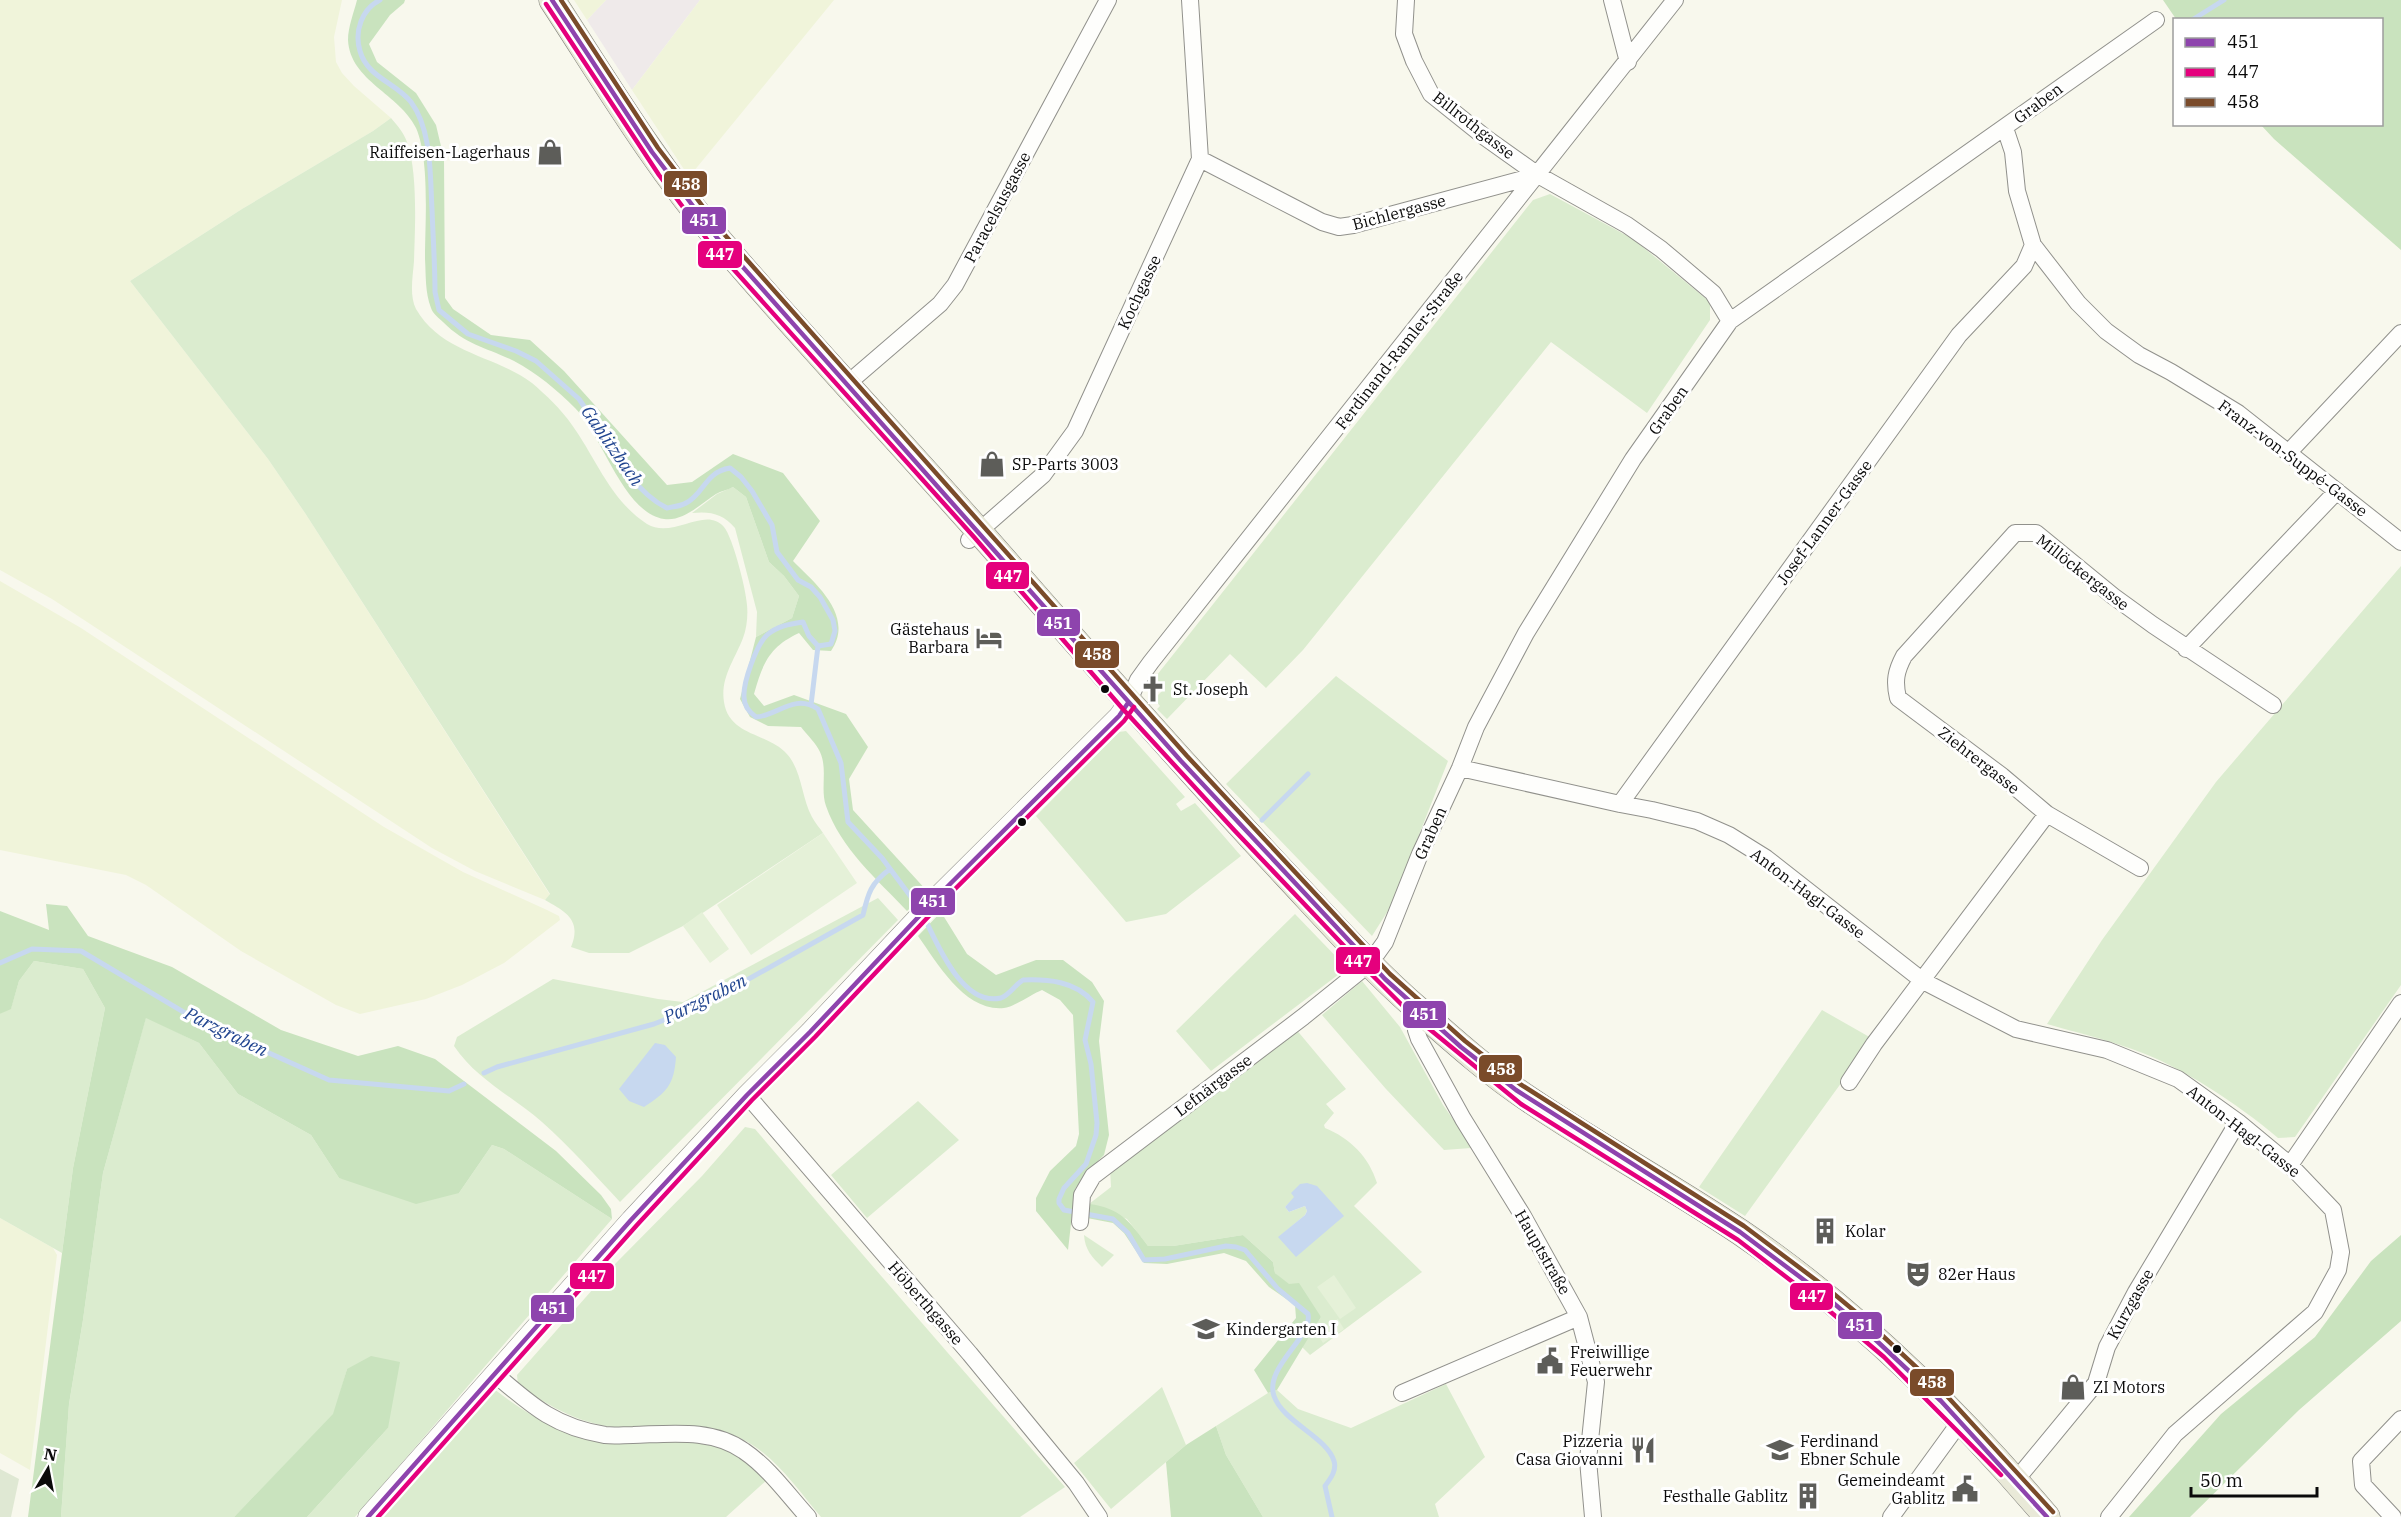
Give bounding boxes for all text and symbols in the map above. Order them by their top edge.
legend [2173,18,2383,126]
text: 451 [2227,30,2259,53]
text: 447 [2227,60,2259,83]
street label: Graben [2010,78,2066,128]
street label: Billrothgasse [1429,87,1519,163]
text: 458 [2227,90,2259,113]
shop icon: Raiffeisen-Lagerhaus [535,137,565,167]
place label: Raiffeisen-Lagerhaus [369,142,530,162]
street label: Paracelsusgasse [959,148,1035,266]
line badge: 458 [663,170,708,198]
text: 458 [672,174,701,194]
street label: Bichlergasse [1350,190,1448,234]
line badge: 451 [681,206,727,235]
text: 451 [690,210,718,230]
line badge: 447 [697,240,743,269]
text: 447 [706,244,734,264]
street label: Kochgasse [1113,252,1165,332]
street label: Ferdinand-Ramler-Straße [1331,267,1467,433]
street label: Graben [1644,381,1692,439]
street label: Franz-von-Suppé-Gasse [2214,395,2372,521]
water label: Gablitzbach [576,401,649,490]
shop icon: SP-Parts 3003 [977,449,1007,479]
place label: SP-Parts 3003 [1012,454,1119,474]
street label: Josef-Lanner-Gasse [1772,456,1876,588]
street label: Millöckergasse [2033,530,2133,614]
line badge: 447 [985,561,1030,590]
text: 447 [994,566,1022,586]
line badge: 451 [1036,608,1081,637]
text: 451 [1044,613,1072,633]
place label: Gästehaus Barbara [890,619,969,657]
hotel icon: Gästehaus Barbara [974,623,1004,653]
line badge: 458 [1074,640,1120,669]
text: 458 [1083,644,1112,664]
church icon: St. Joseph [1138,674,1168,704]
place label: St. Joseph [1173,679,1249,699]
unlabelled marker [1099,683,1111,695]
street label: Ziehrergasse [1934,722,2024,798]
street label: Graben [1410,803,1450,863]
unlabelled marker [1016,816,1028,828]
street label: Anton-Hagl-Gasse [1747,843,1869,943]
line badge: 451 [910,887,956,916]
text: 451 [919,891,947,911]
line badge: 447 [1335,946,1381,975]
text: 447 [1344,951,1372,971]
water label: Parzgraben [659,968,751,1029]
line badge: 451 [1402,1000,1447,1029]
water label: Parzgraben [180,1001,272,1062]
text: 451 [1410,1004,1438,1024]
street label: Lefnärgasse [1171,1050,1255,1120]
line badge: 458 [1478,1054,1523,1083]
text: 458 [1487,1059,1516,1079]
street label: Anton-Hagl-Gasse [2183,1081,2305,1181]
street label: Hauptstraße [1511,1206,1575,1298]
building icon: Kolar [1810,1216,1840,1246]
place label: Kolar [1845,1221,1886,1241]
street label: Höberthgasse [884,1257,968,1349]
theatre icon: 82er Haus [1903,1259,1933,1289]
line badge: 447 [569,1262,615,1290]
place label: 82er Haus [1938,1264,2016,1284]
street label: Kurzgasse [2102,1265,2158,1343]
text: 447 [578,1266,606,1286]
line badge: 447 [1789,1282,1834,1311]
text: 447 [1798,1286,1826,1306]
line badge: 451 [530,1294,575,1323]
text: 451 [539,1298,567,1318]
line badge: 451 [1837,1311,1883,1340]
school or university icon: Kindergarten I [1191,1314,1221,1344]
text: 451 [1846,1315,1874,1335]
place label: Kindergarten I [1226,1319,1336,1339]
place label: Freiwillige Feuerwehr [1570,1342,1652,1380]
unlabelled marker [1891,1343,1903,1355]
public building icon: Freiwillige Feuerwehr [1535,1346,1565,1376]
line badge: 458 [1909,1368,1955,1397]
text: 458 [1918,1372,1947,1392]
shop icon: ZI Motors [2058,1372,2088,1402]
place label: ZI Motors [2093,1377,2165,1397]
place label: Pizzeria Casa Giovanni [1516,1431,1623,1469]
place label: Ferdinand Ebner Schule [1800,1431,1900,1469]
restaurant icon: Pizzeria Casa Giovanni [1628,1435,1658,1465]
school or university icon: Ferdinand Ebner Schule [1765,1435,1795,1465]
north arrow [18,1439,78,1499]
text: N [43,1443,59,1465]
scale bar [2191,1460,2317,1498]
text: 50 m [2200,1469,2243,1492]
place label: Gemeindeamt Gablitz [1838,1470,1945,1508]
public building icon: Gemeindeamt Gablitz [1950,1474,1980,1504]
building icon: Festhalle Gablitz [1793,1481,1823,1511]
place label: Festhalle Gablitz [1663,1486,1788,1506]

